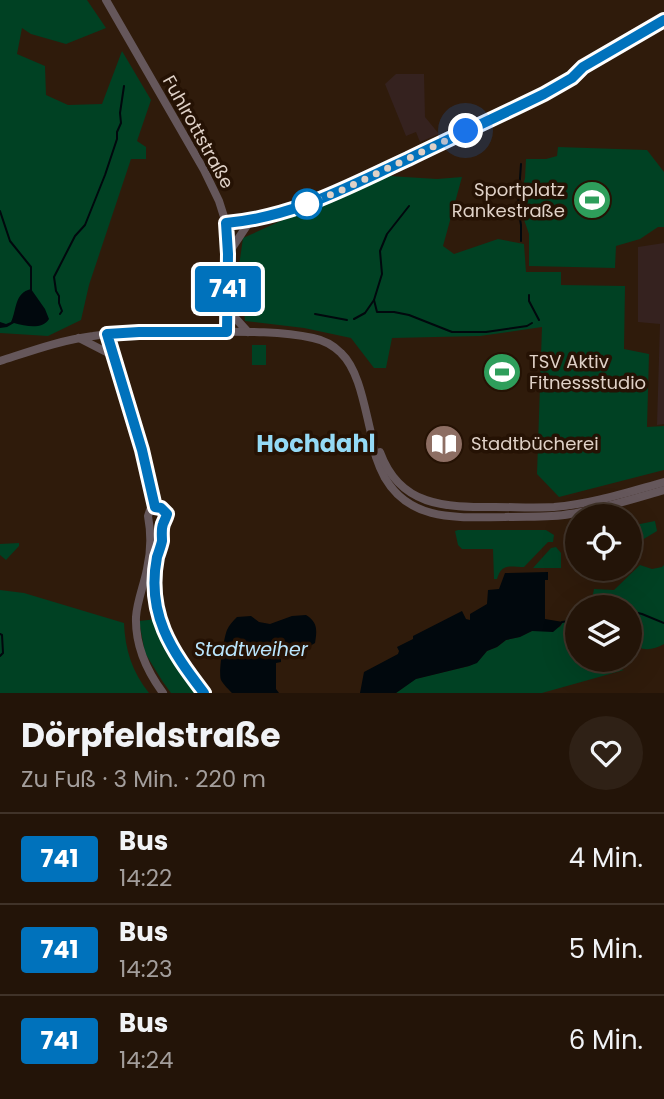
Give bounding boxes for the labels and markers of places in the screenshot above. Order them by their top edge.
place label: Sportplatz Rankestraße [452,177,565,223]
sports icon: Sportplatz Rankestraße [571,179,613,221]
unlabelled marker [292,189,322,219]
place label: TSV Aktiv Fitnessstudio [529,349,646,395]
sports icon: TSV Aktiv Fitnessstudio [481,351,523,393]
library icon: Stadtbücherei [423,423,465,465]
place label: Stadtbücherei [471,431,599,456]

